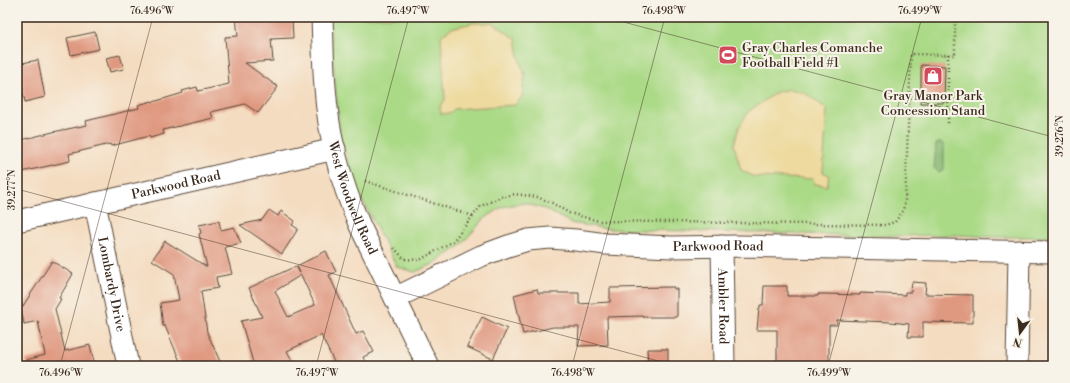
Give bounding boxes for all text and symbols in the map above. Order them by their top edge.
text: 76.496°W [130,5,175,17]
text: 76.497°W [387,5,430,17]
text: 76.498°W [642,5,687,17]
text: 76.499°W [898,5,943,17]
place label: Gray Charles Comanche Football Field #1 [742,40,883,71]
sports icon: Gray Charles Comanche Football Field #1 [717,44,739,66]
shop icon: Gray Manor Park Concession Stand [922,65,944,87]
place label: Gray Manor Park Concession Stand [881,88,986,119]
text: 39.276°N [1054,115,1066,157]
street label: West Woodwell Road [325,139,381,258]
street label: Parkwood Road [130,167,223,203]
text: 39.277°N [6,169,18,210]
street label: Lombardy Drive [94,235,129,334]
street label: Parkwood Road [673,238,764,255]
street label: Ambler Road [714,267,732,345]
north arrow [1000,313,1040,353]
text: N [1011,334,1024,350]
text: 76.496°W [39,367,84,379]
text: 76.497°W [296,367,339,379]
text: 76.498°W [551,367,596,379]
text: 76.499°W [807,367,852,379]

